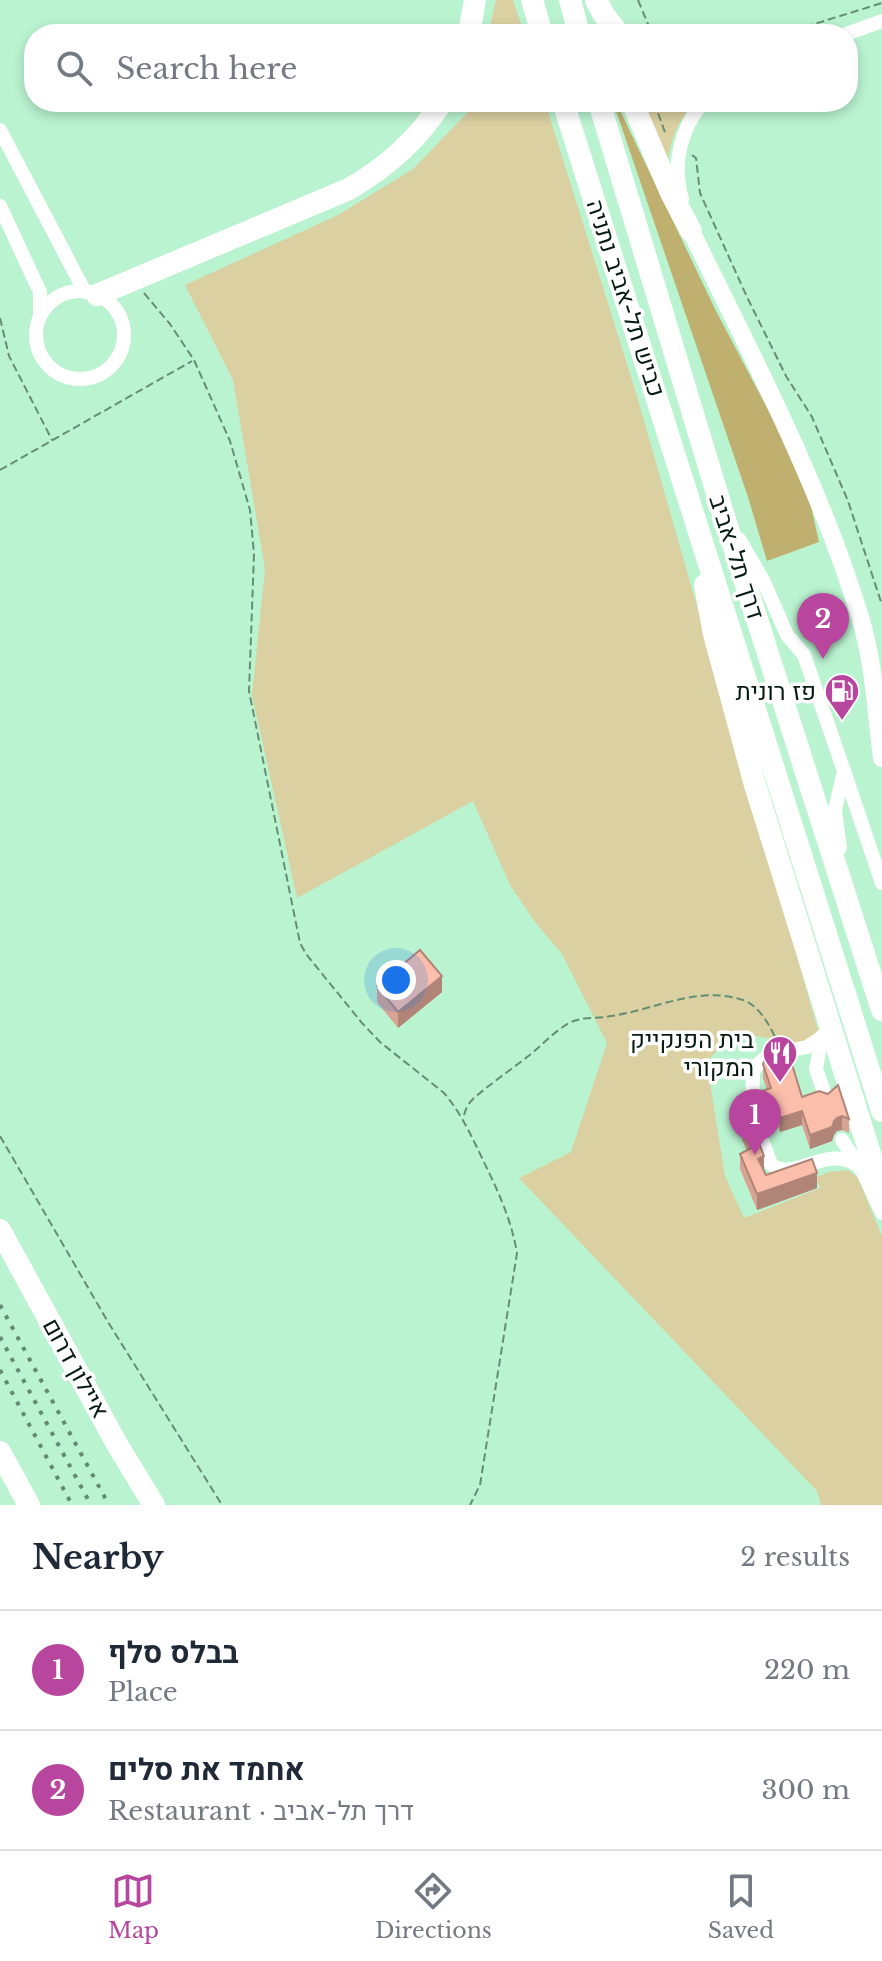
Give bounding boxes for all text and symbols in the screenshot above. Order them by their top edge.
search box [24,24,858,112]
icon: search [52,46,96,90]
text: Search here [116,50,297,87]
street label: כביש תל-אביב נתניה [580,196,672,400]
street label: דרך תל-אביב [703,491,771,623]
pin: 2 [797,593,849,659]
fuel station icon: פז רונית [823,672,861,722]
place label: פז רונית [736,677,816,706]
your location [376,960,416,1000]
place label: בית הפנקייק המקורי [630,1025,754,1082]
restaurant icon: בית הפנקייק המקורי [761,1034,799,1084]
pin: 1 [729,1089,781,1155]
street label: איילון דרום [37,1313,115,1423]
text: Nearby [32,1536,164,1578]
text: 2 results [740,1541,850,1573]
text: בבלס סלף [108,1634,239,1671]
text: 1 [52,1654,64,1686]
text: 220 m [764,1654,850,1686]
text: Place [108,1676,178,1708]
text: אחמד את סלים [108,1751,305,1788]
text: 2 [50,1774,66,1806]
text: 300 m [761,1774,850,1806]
text: Restaurant · דרך תל-אביב [108,1795,414,1827]
tab: Map [108,1869,159,1944]
tab: Directions [375,1869,492,1944]
tab: Saved [708,1869,774,1944]

